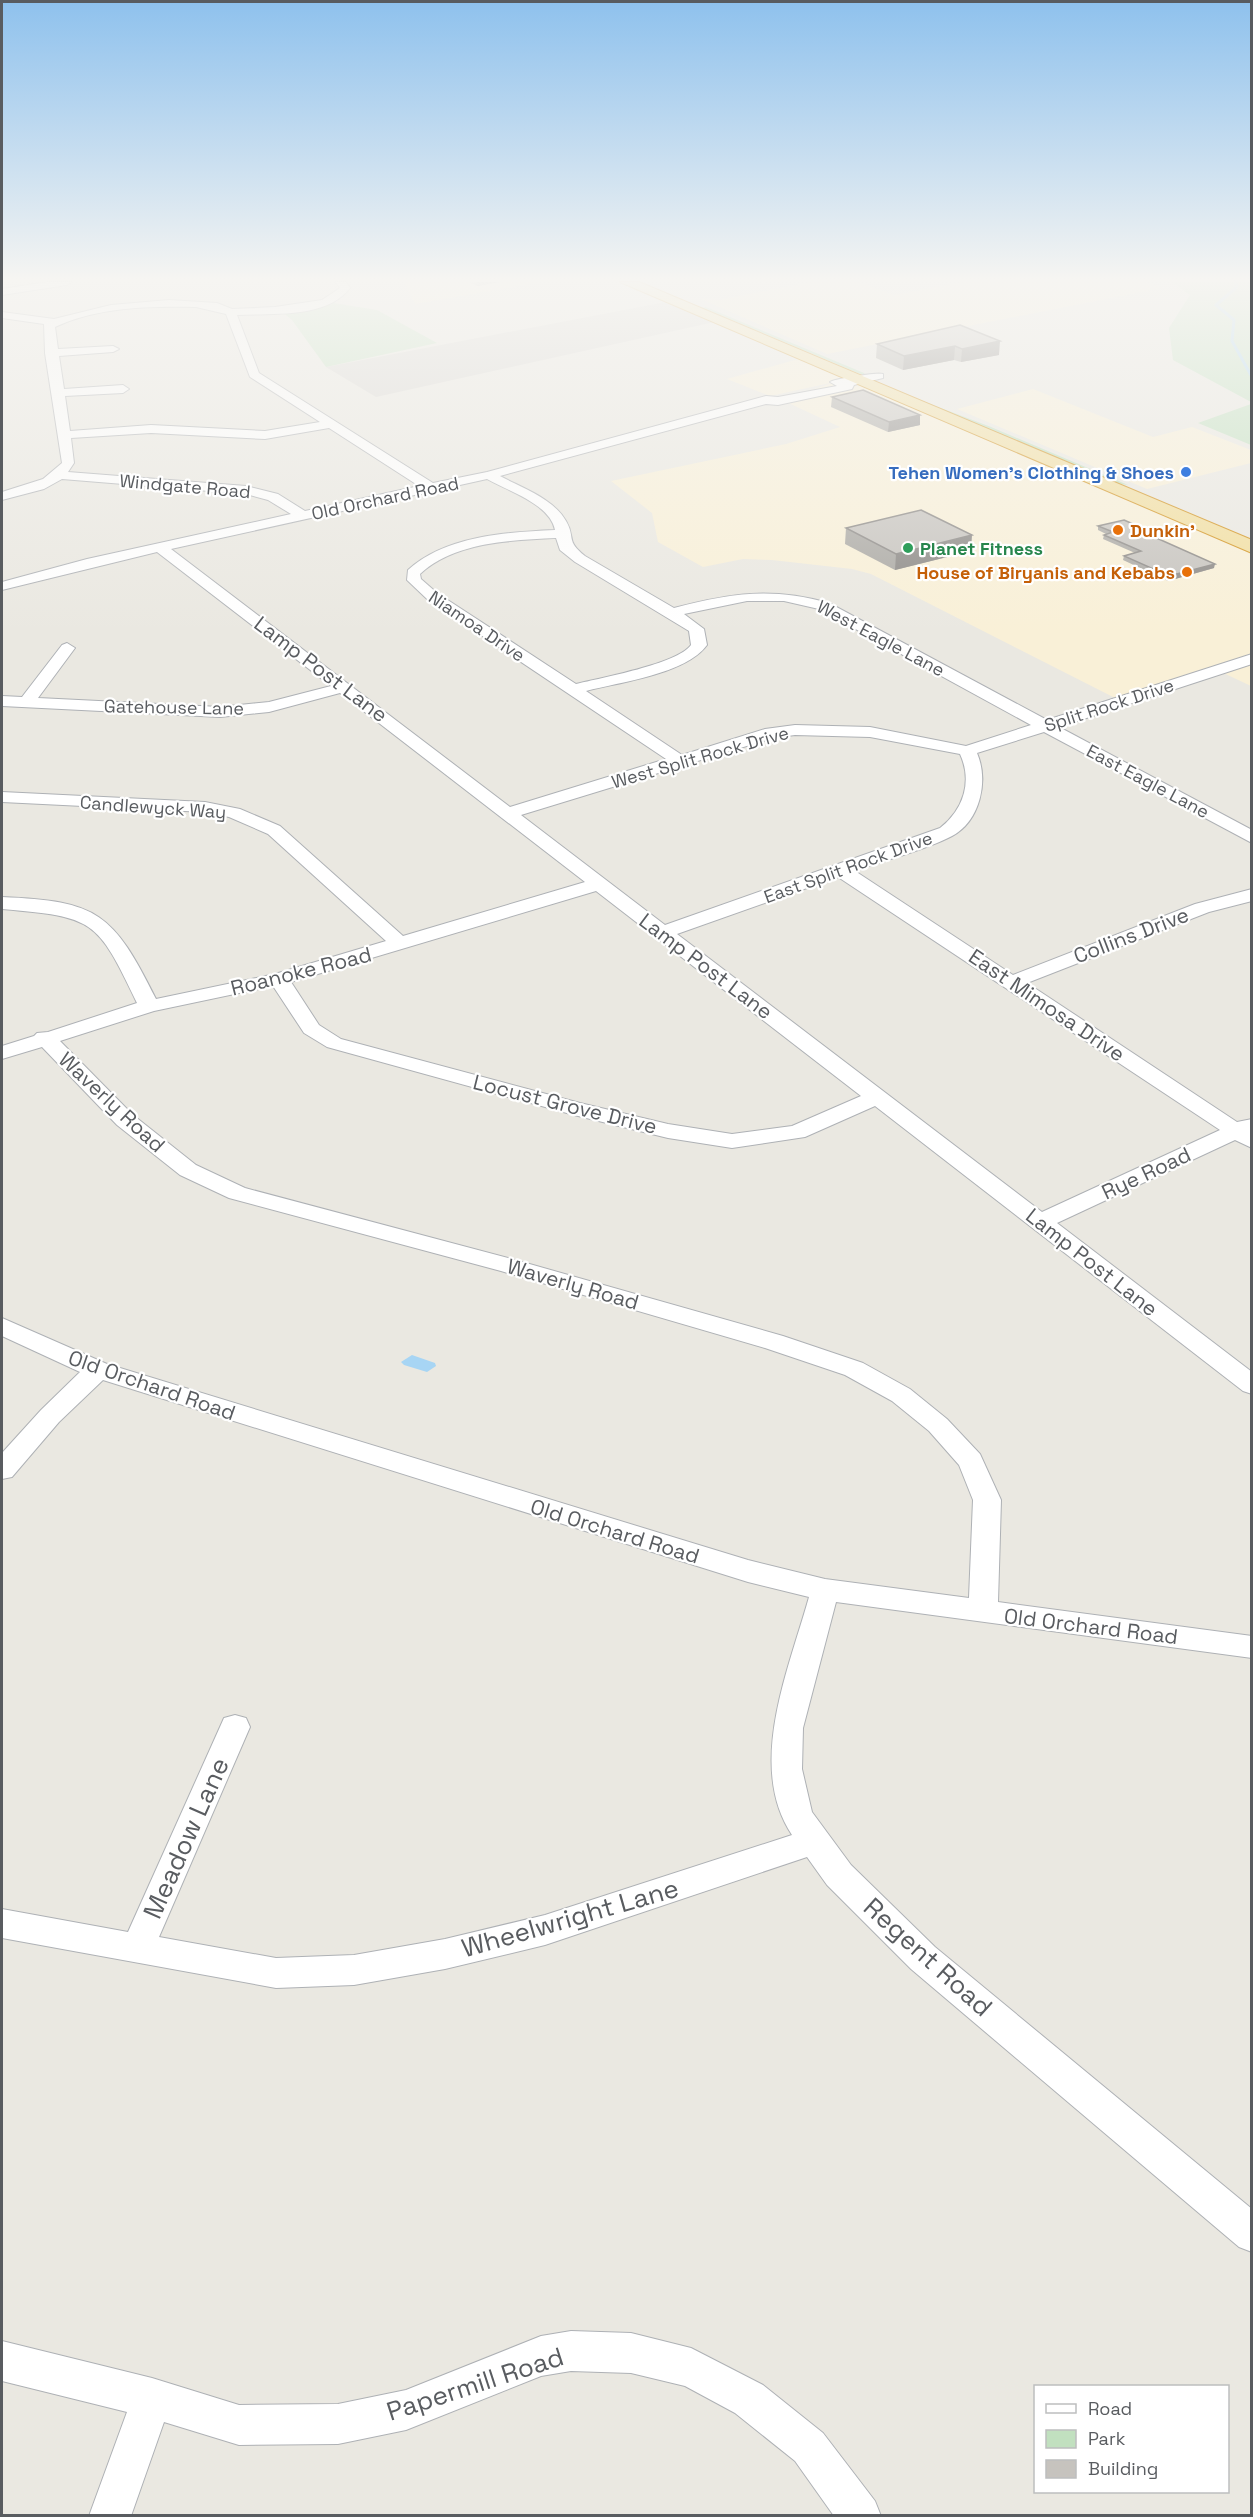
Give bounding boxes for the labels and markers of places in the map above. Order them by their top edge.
place label: Tehen Women's Clothing & Shoes [889,461,1174,484]
marker: Tehen Women's Clothing & Shoes [1179,465,1193,479]
place label: Dunkin' [1130,519,1195,542]
marker: Dunkin' [1111,523,1125,537]
place label: Planet Fitness [920,537,1043,560]
marker: Planet Fitness [901,541,915,555]
place label: House of Biryanis and Kebabs [917,561,1175,584]
marker: House of Biryanis and Kebabs [1180,565,1194,579]

